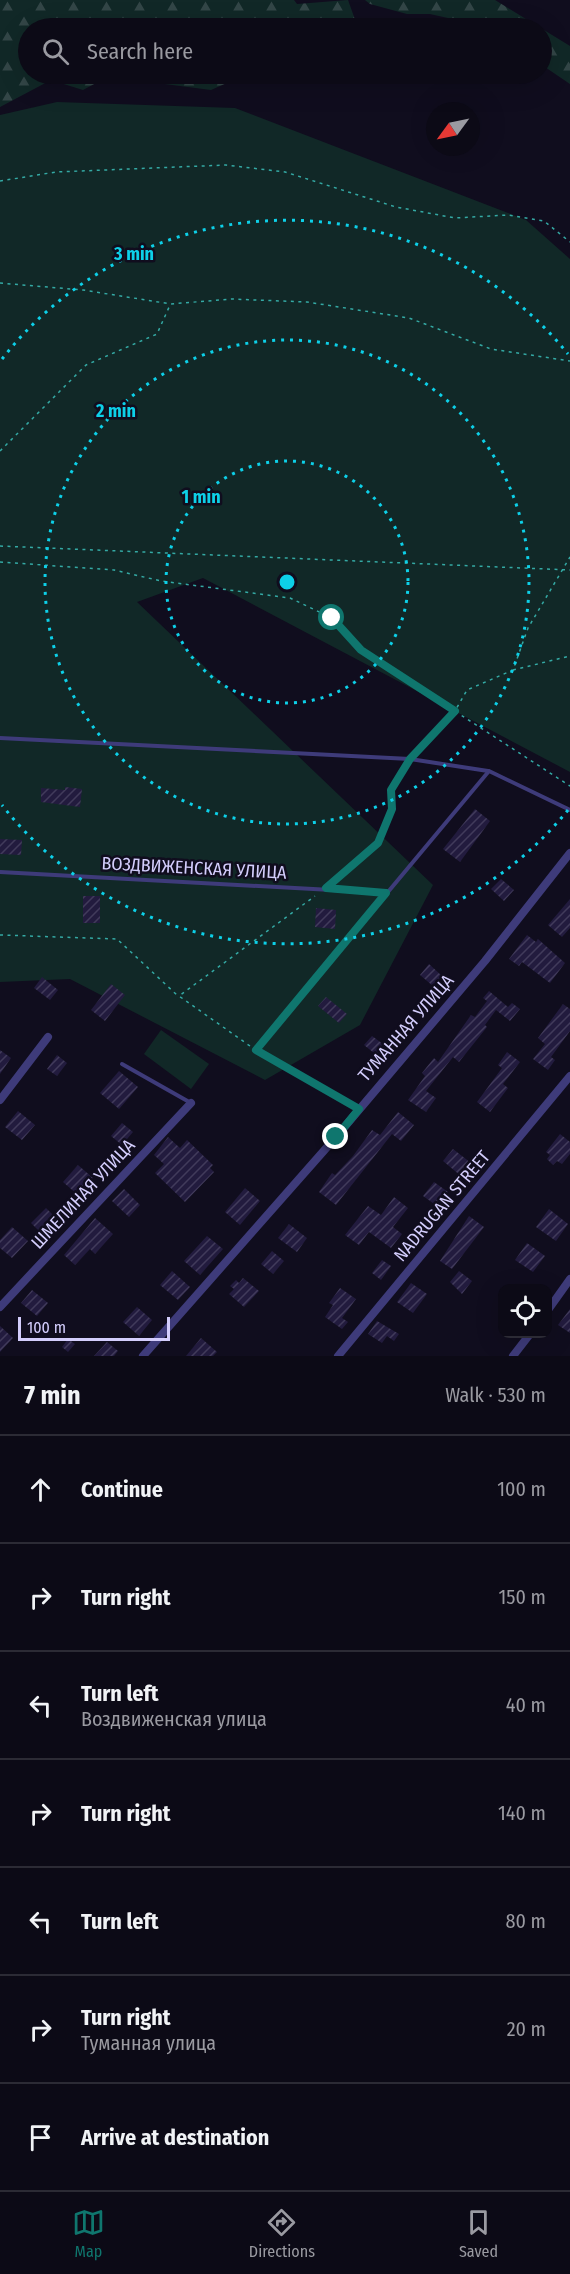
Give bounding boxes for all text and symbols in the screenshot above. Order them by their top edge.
search box [18,18,552,84]
icon: search [39,35,72,68]
text: Search here [87,38,193,65]
north arrow [426,102,480,156]
text: 3 min [113,243,154,265]
text: 2 min [95,400,136,422]
text: 1 min [181,486,221,508]
centre of rings [277,572,297,592]
route start [318,604,344,630]
street label: ВОЗДВИЖЕНСКАЯ УЛИЦА [101,852,288,884]
street label: ТУМАННАЯ УЛИЦА [353,970,459,1086]
route end [322,1123,348,1149]
street label: ШМЕЛИНАЯ УЛИЦА [26,1134,140,1254]
street label: NADRUGAN STREET [389,1146,495,1266]
map controls [498,1284,552,1338]
button: locate [498,1284,552,1338]
scale bar [18,1314,170,1342]
text: 100 m [27,1318,66,1337]
text: 7 min [24,1380,81,1411]
text: Walk · 530 m [445,1383,546,1407]
icon: ahead [24,1473,57,1506]
text: Continue [81,1476,163,1503]
text: 100 m [497,1477,546,1501]
icon: right [24,1581,57,1614]
text: Turn right [81,1584,170,1611]
text: 150 m [499,1585,546,1609]
text: Turn left [81,1680,159,1707]
icon: left [24,1689,57,1722]
text: 40 m [506,1693,546,1717]
text: Воздвиженская улица [81,1707,267,1731]
icon: right [24,1797,57,1830]
text: Turn right [81,1800,170,1827]
text: 140 m [498,1801,546,1825]
icon: left [24,1905,57,1938]
text: Turn left [81,1908,159,1935]
text: 80 m [506,1909,546,1933]
text: Turn right [81,2004,170,2031]
icon: right [24,2013,57,2046]
text: 20 m [507,2017,546,2041]
text: Туманная улица [81,2031,216,2055]
icon: arrive [24,2121,57,2154]
text: Arrive at destination [81,2124,269,2151]
tab: Map [72,2206,105,2261]
tab: Directions [249,2206,315,2261]
tab: Saved [459,2206,498,2261]

